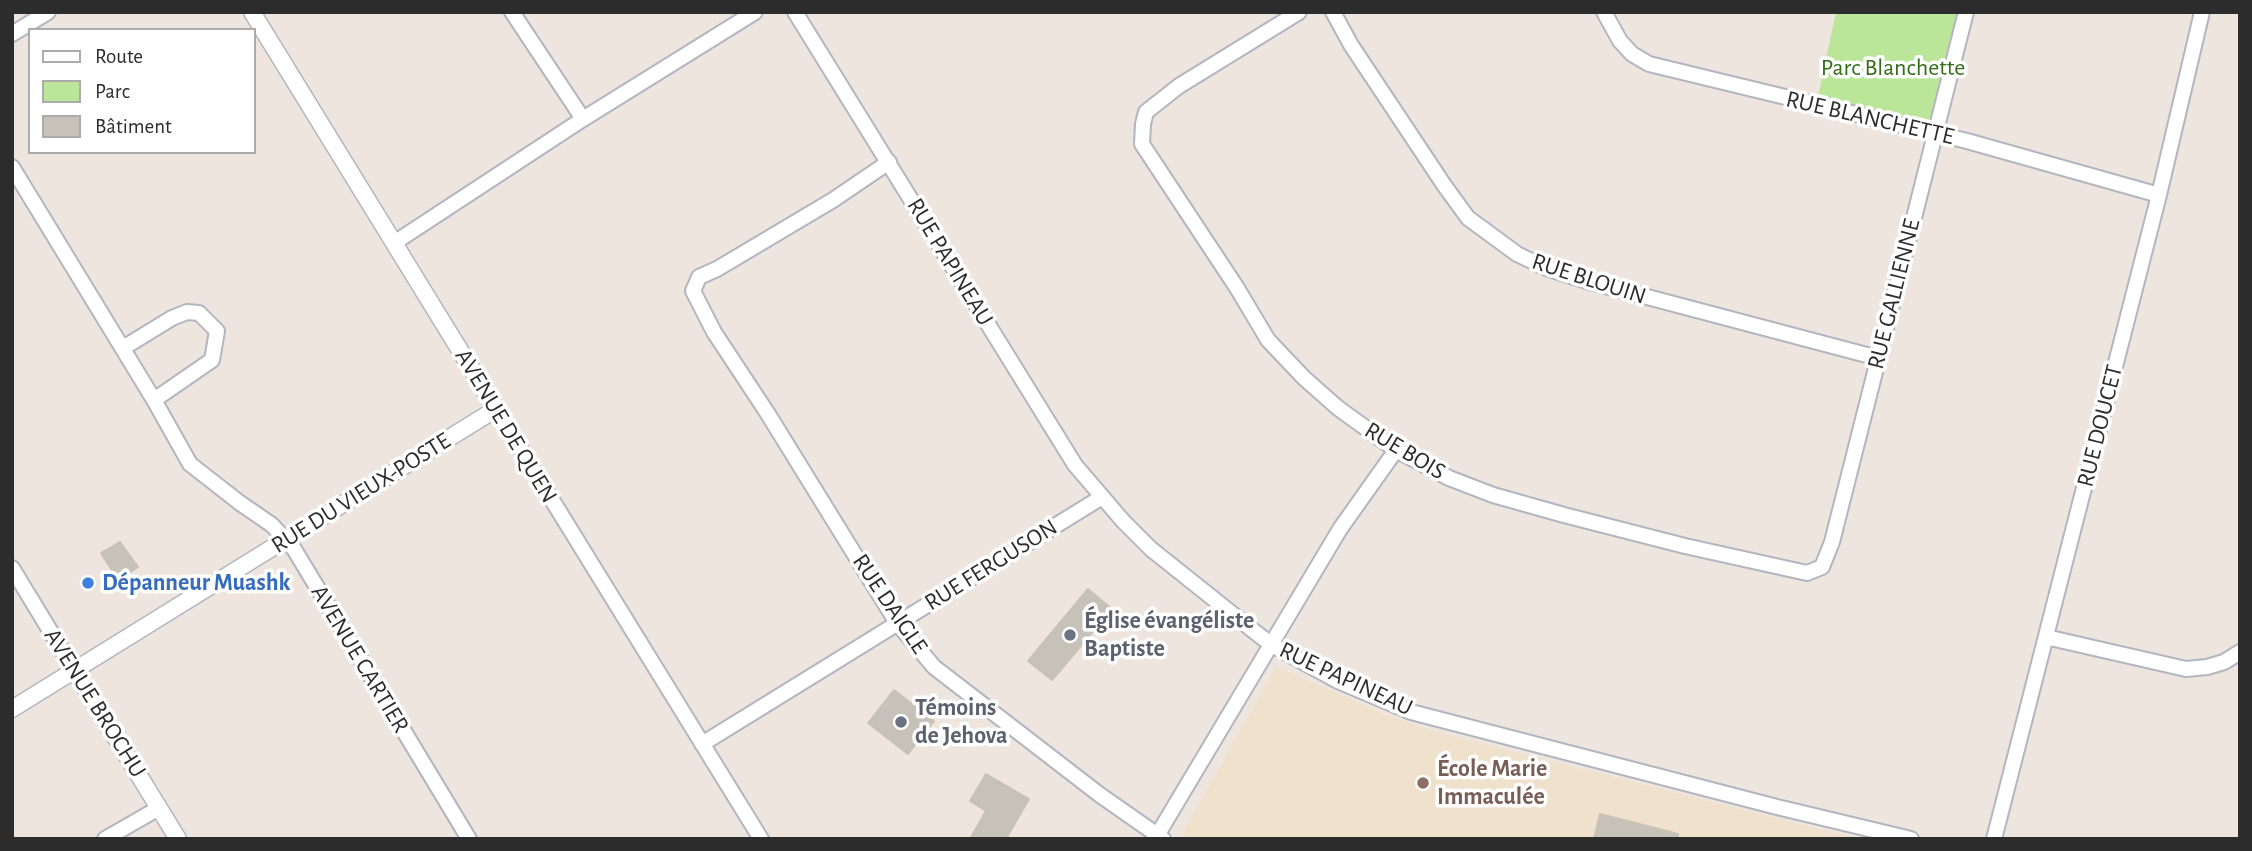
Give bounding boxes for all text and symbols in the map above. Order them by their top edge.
legend [28,28,256,154]
text: Route [95,46,143,67]
park label: Parc Blanchette [1821,54,1965,82]
text: Parc [95,81,130,102]
street label: RUE BLANCHETTE [1783,85,1957,151]
text: Bâtiment [95,116,172,137]
street label: RUE PAPINEAU [901,193,999,331]
street label: RUE GALLIENNE [1861,216,1927,372]
street label: RUE BLOUIN [1528,247,1650,311]
street label: AVENUE DE QUEN [449,344,563,508]
street label: RUE DOUCET [2071,362,2129,490]
street label: RUE BOIS [1359,416,1451,486]
street label: RUE DU VIEUX-POSTE [266,426,456,560]
street label: RUE FERGUSON [919,513,1063,617]
street label: RUE DAIGLE [846,549,934,659]
place label: Dépanneur Muashk [102,569,290,597]
marker: Dépanneur Muashk [80,575,96,591]
street label: AVENUE CARTIER [305,580,415,738]
place label: Église évangéliste Baptiste [1084,607,1254,663]
street label: AVENUE BROCHU [38,623,152,783]
marker: Église évangéliste Baptiste [1062,627,1078,643]
street label: RUE PAPINEAU [1275,636,1417,722]
place label: Témoins de Jehova [915,694,1008,750]
marker: Témoins de Jehova [893,714,909,730]
place label: École Marie Immaculée [1437,755,1547,811]
marker: École Marie Immaculée [1415,775,1431,791]

